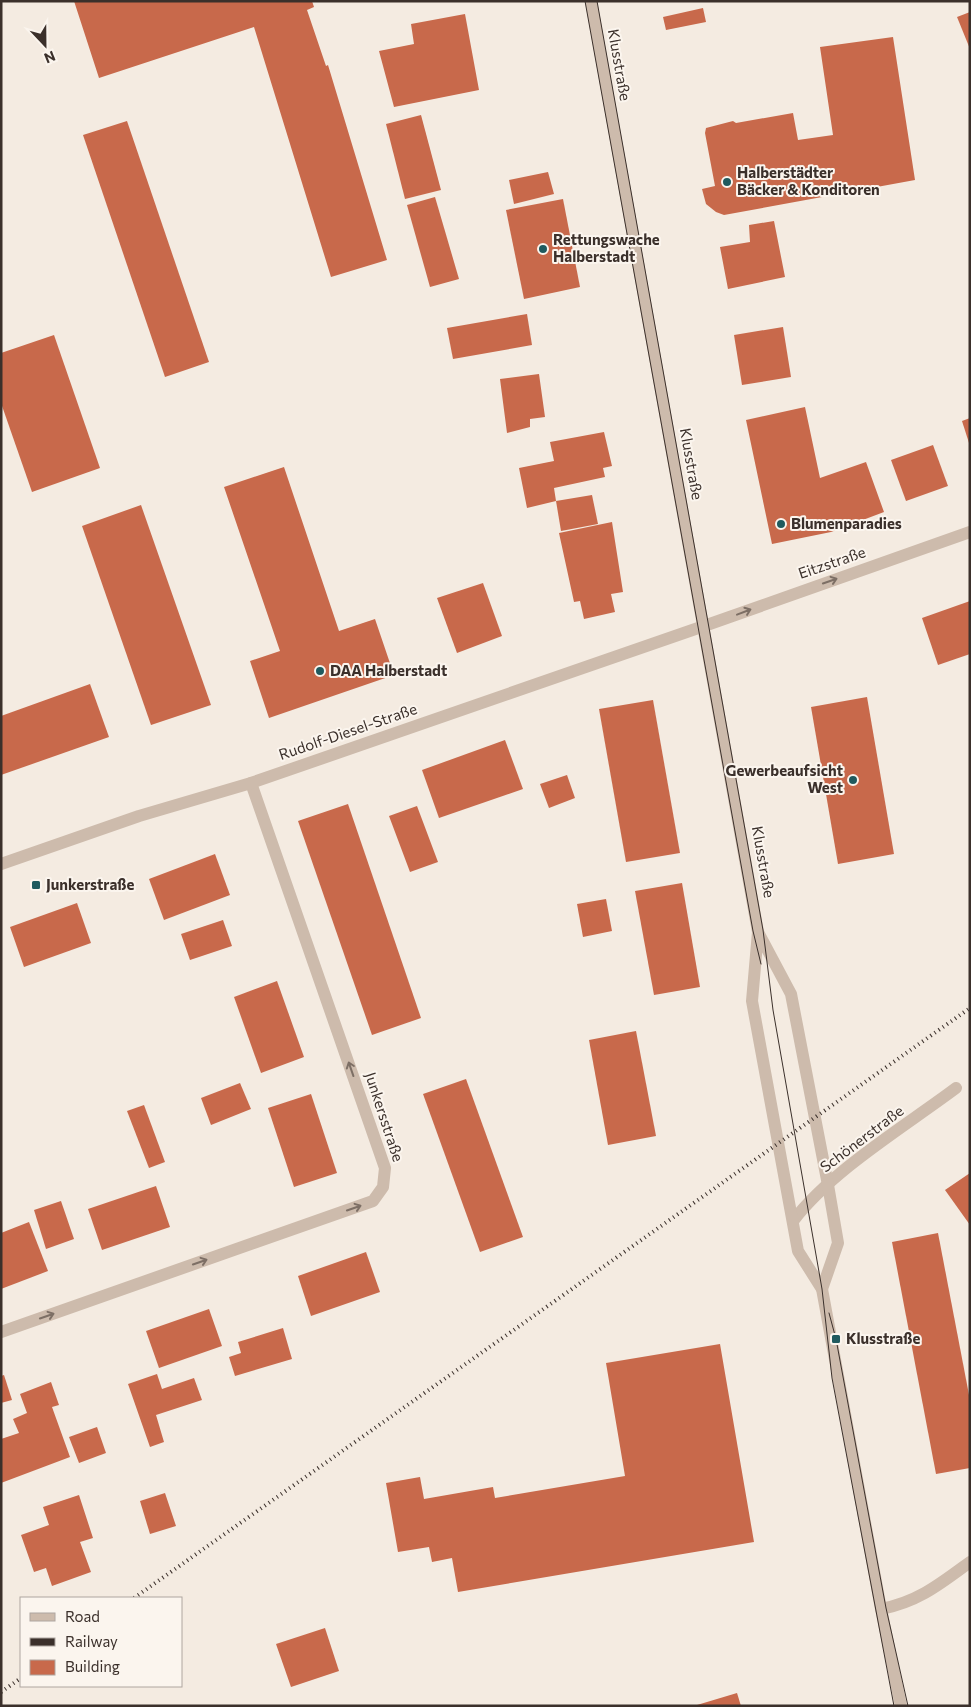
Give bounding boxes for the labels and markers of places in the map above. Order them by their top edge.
place label: Halberstädter Bäcker & Konditoren [737,163,880,198]
marker: Halberstädter Bäcker & Konditoren [721,176,733,188]
place label: Rettungswache Halberstadt [553,230,660,265]
marker: Rettungswache Halberstadt [537,243,549,255]
place label: Blumenparadies [791,514,902,532]
marker: Blumenparadies [775,518,787,530]
place label: DAA Halberstadt [330,661,447,679]
marker: DAA Halberstadt [314,665,326,677]
place label: Gewerbeaufsicht West [725,761,843,796]
marker: Gewerbeaufsicht West [847,774,859,786]
place label: Junkerstraße [46,875,134,893]
marker: Junkerstraße [30,879,42,891]
place label: Klusstraße [846,1329,920,1347]
marker: Klusstraße [830,1333,842,1345]

